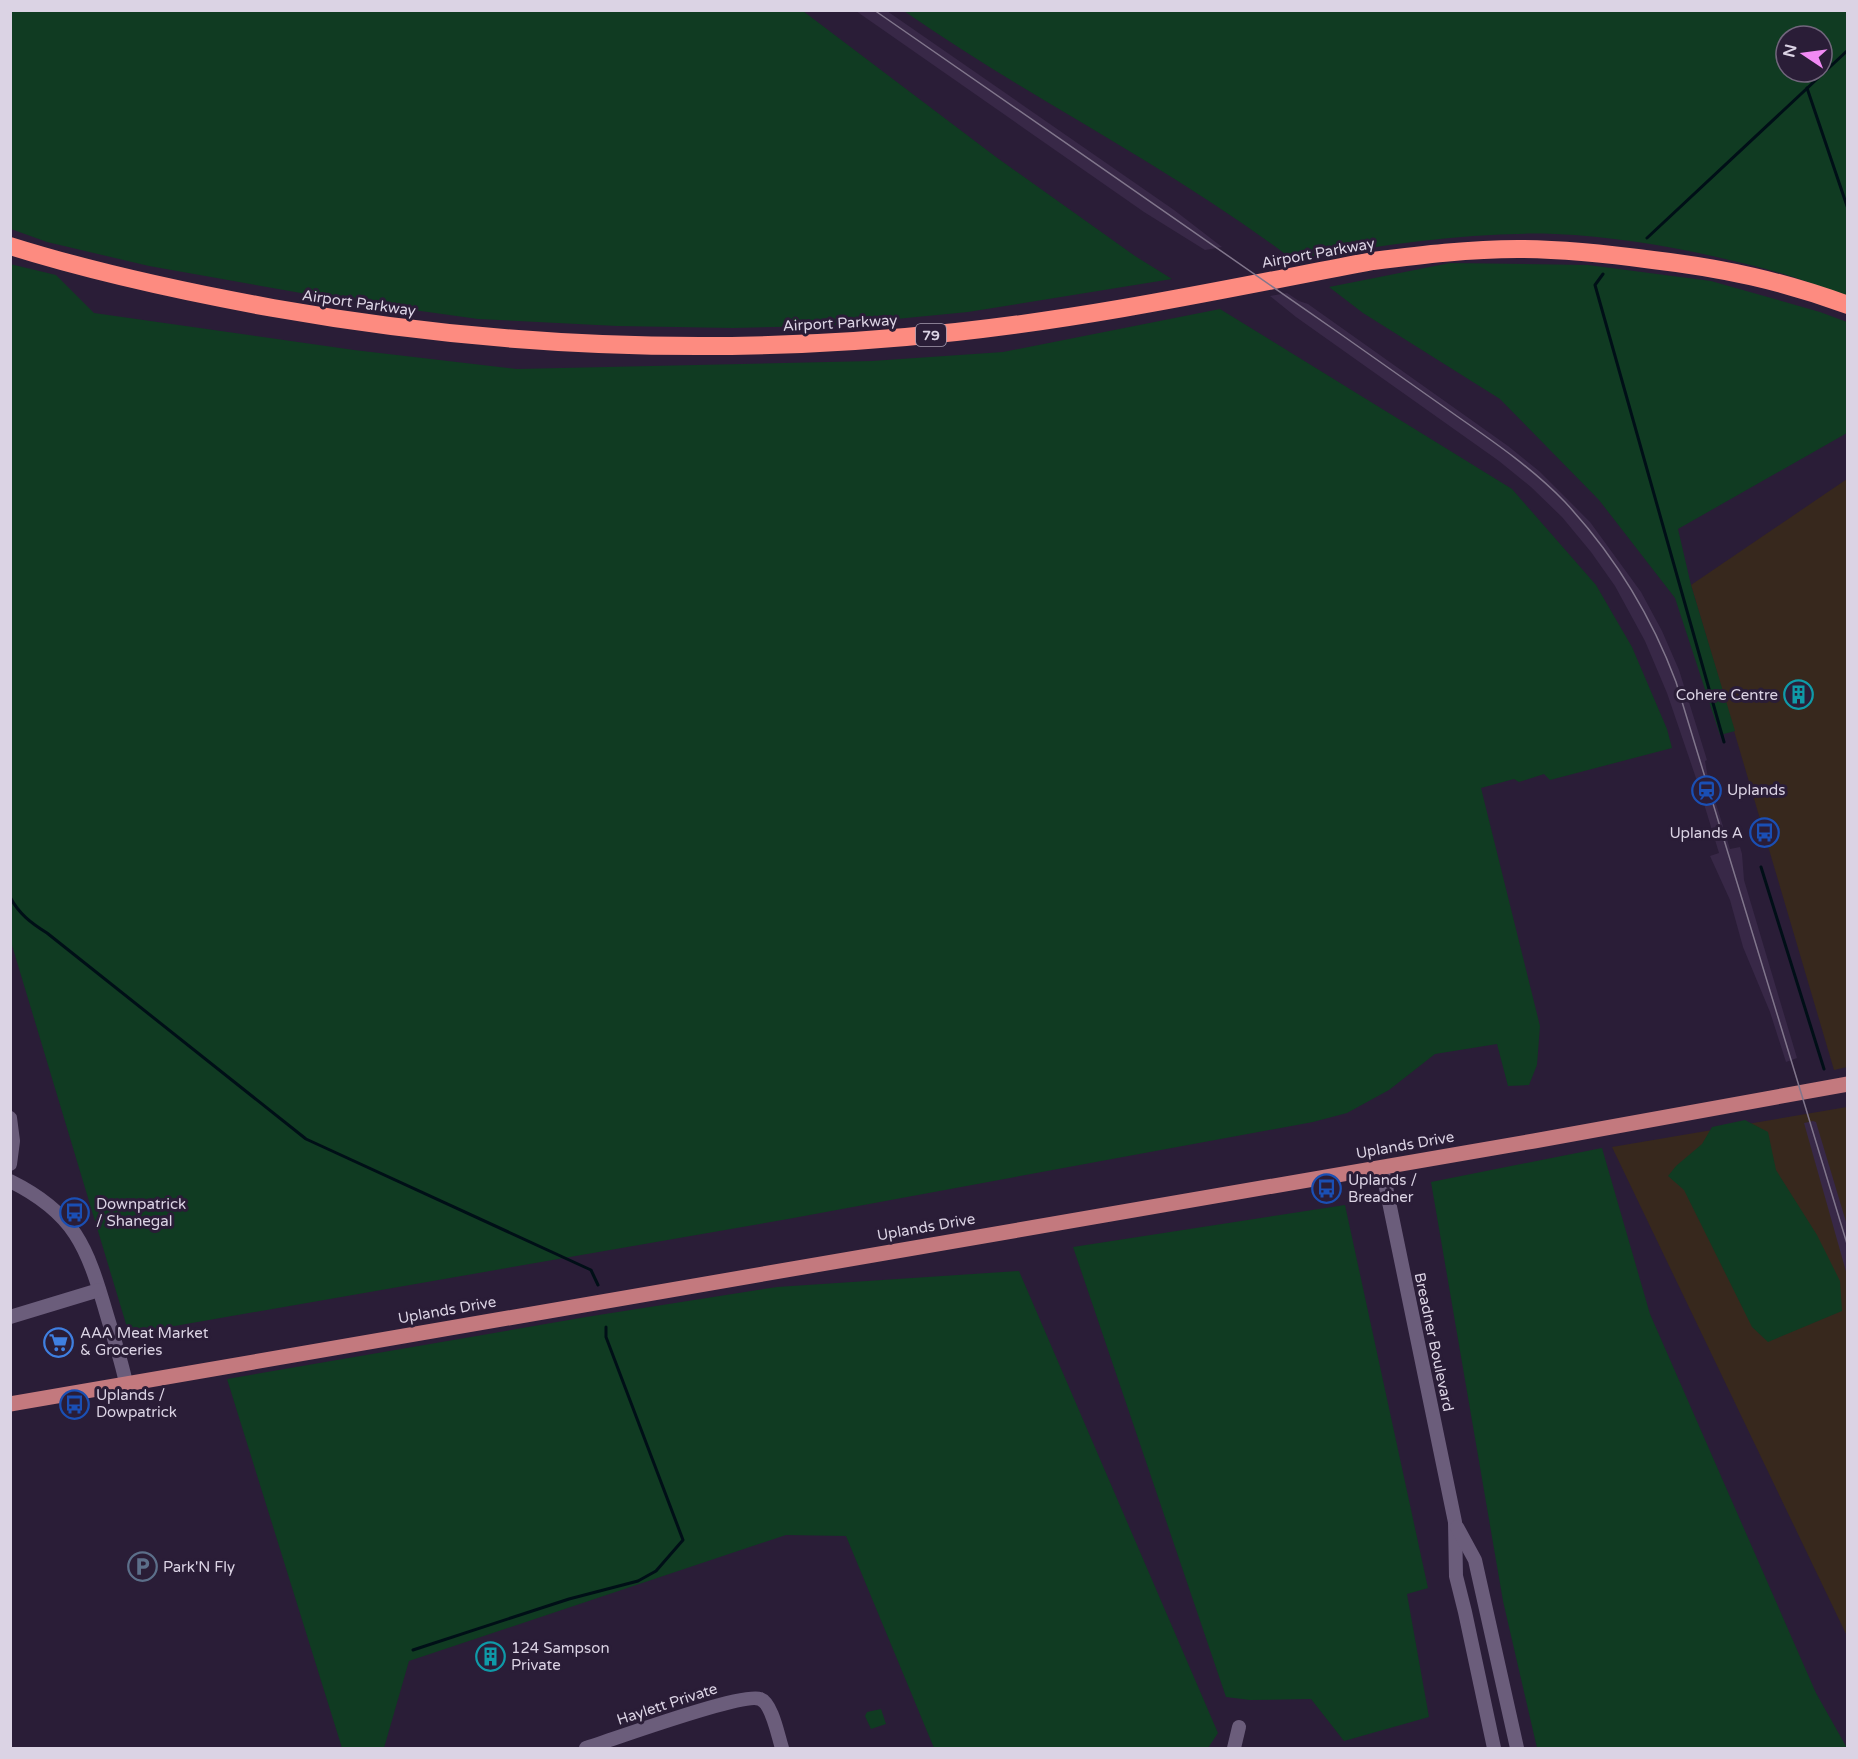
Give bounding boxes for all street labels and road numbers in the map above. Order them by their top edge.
street label: Airport Parkway [1260,234,1376,272]
street label: Airport Parkway [301,286,417,320]
street label: Airport Parkway [782,311,898,335]
road number: 79 [916,324,946,346]
street label: Uplands Drive [1354,1128,1456,1162]
street label: Uplands Drive [875,1210,977,1244]
street label: Breadner Boulevard [1410,1271,1458,1413]
street label: Uplands Drive [396,1293,498,1327]
street label: Haylett Private [614,1679,720,1729]

